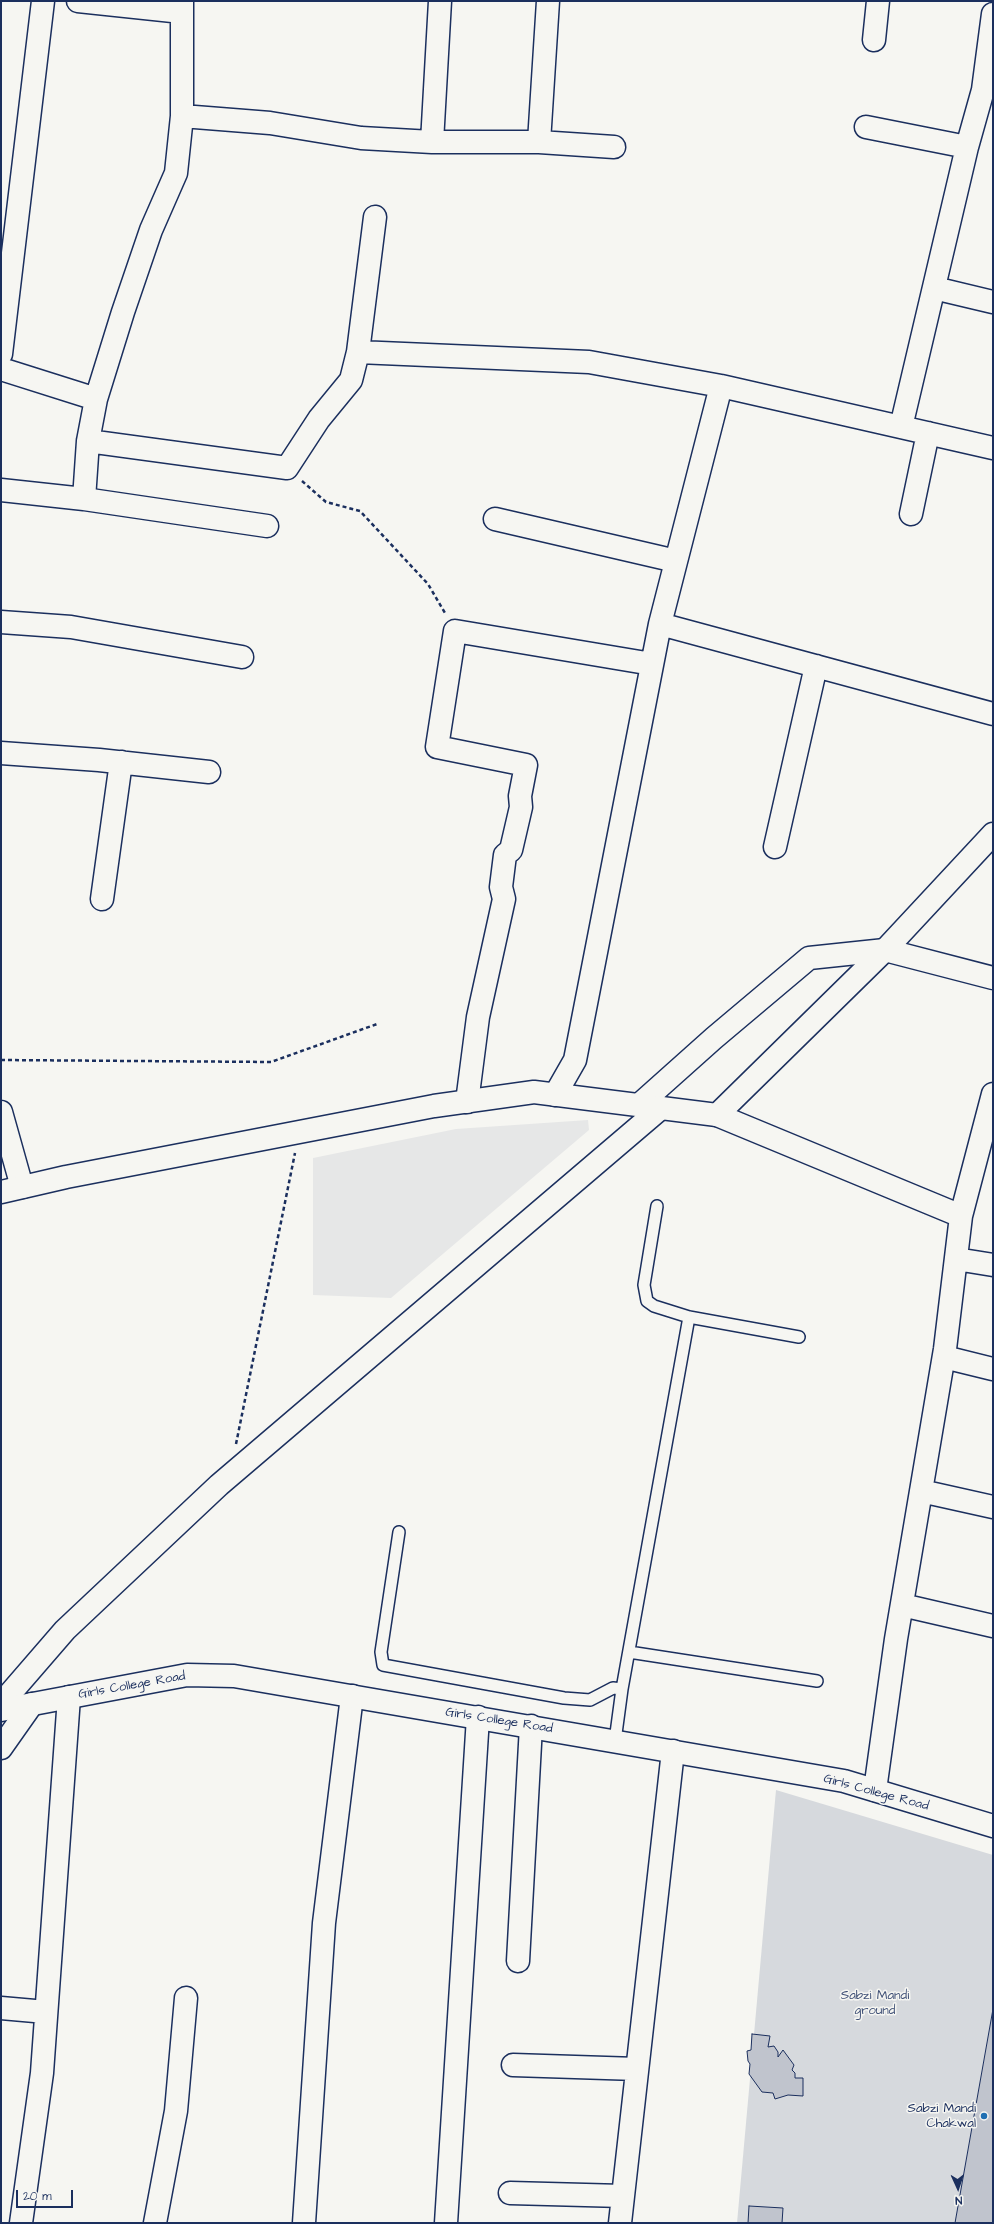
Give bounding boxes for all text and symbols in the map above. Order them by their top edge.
street label: Girls College Road [77,1669,187,1703]
street label: Girls College Road [444,1705,554,1737]
street label: Girls College Road [822,1771,930,1815]
park label: Sabzi Mandi ground [841,1988,909,2019]
place label: Sabzi Mandi Chakwal [908,2101,976,2132]
marker: Sabzi Mandi Chakwal [979,2111,989,2121]
north arrow [938,2168,978,2208]
scale bar [18,2182,75,2208]
text: 20 m [23,2188,52,2205]
text: N [955,2193,962,2208]

